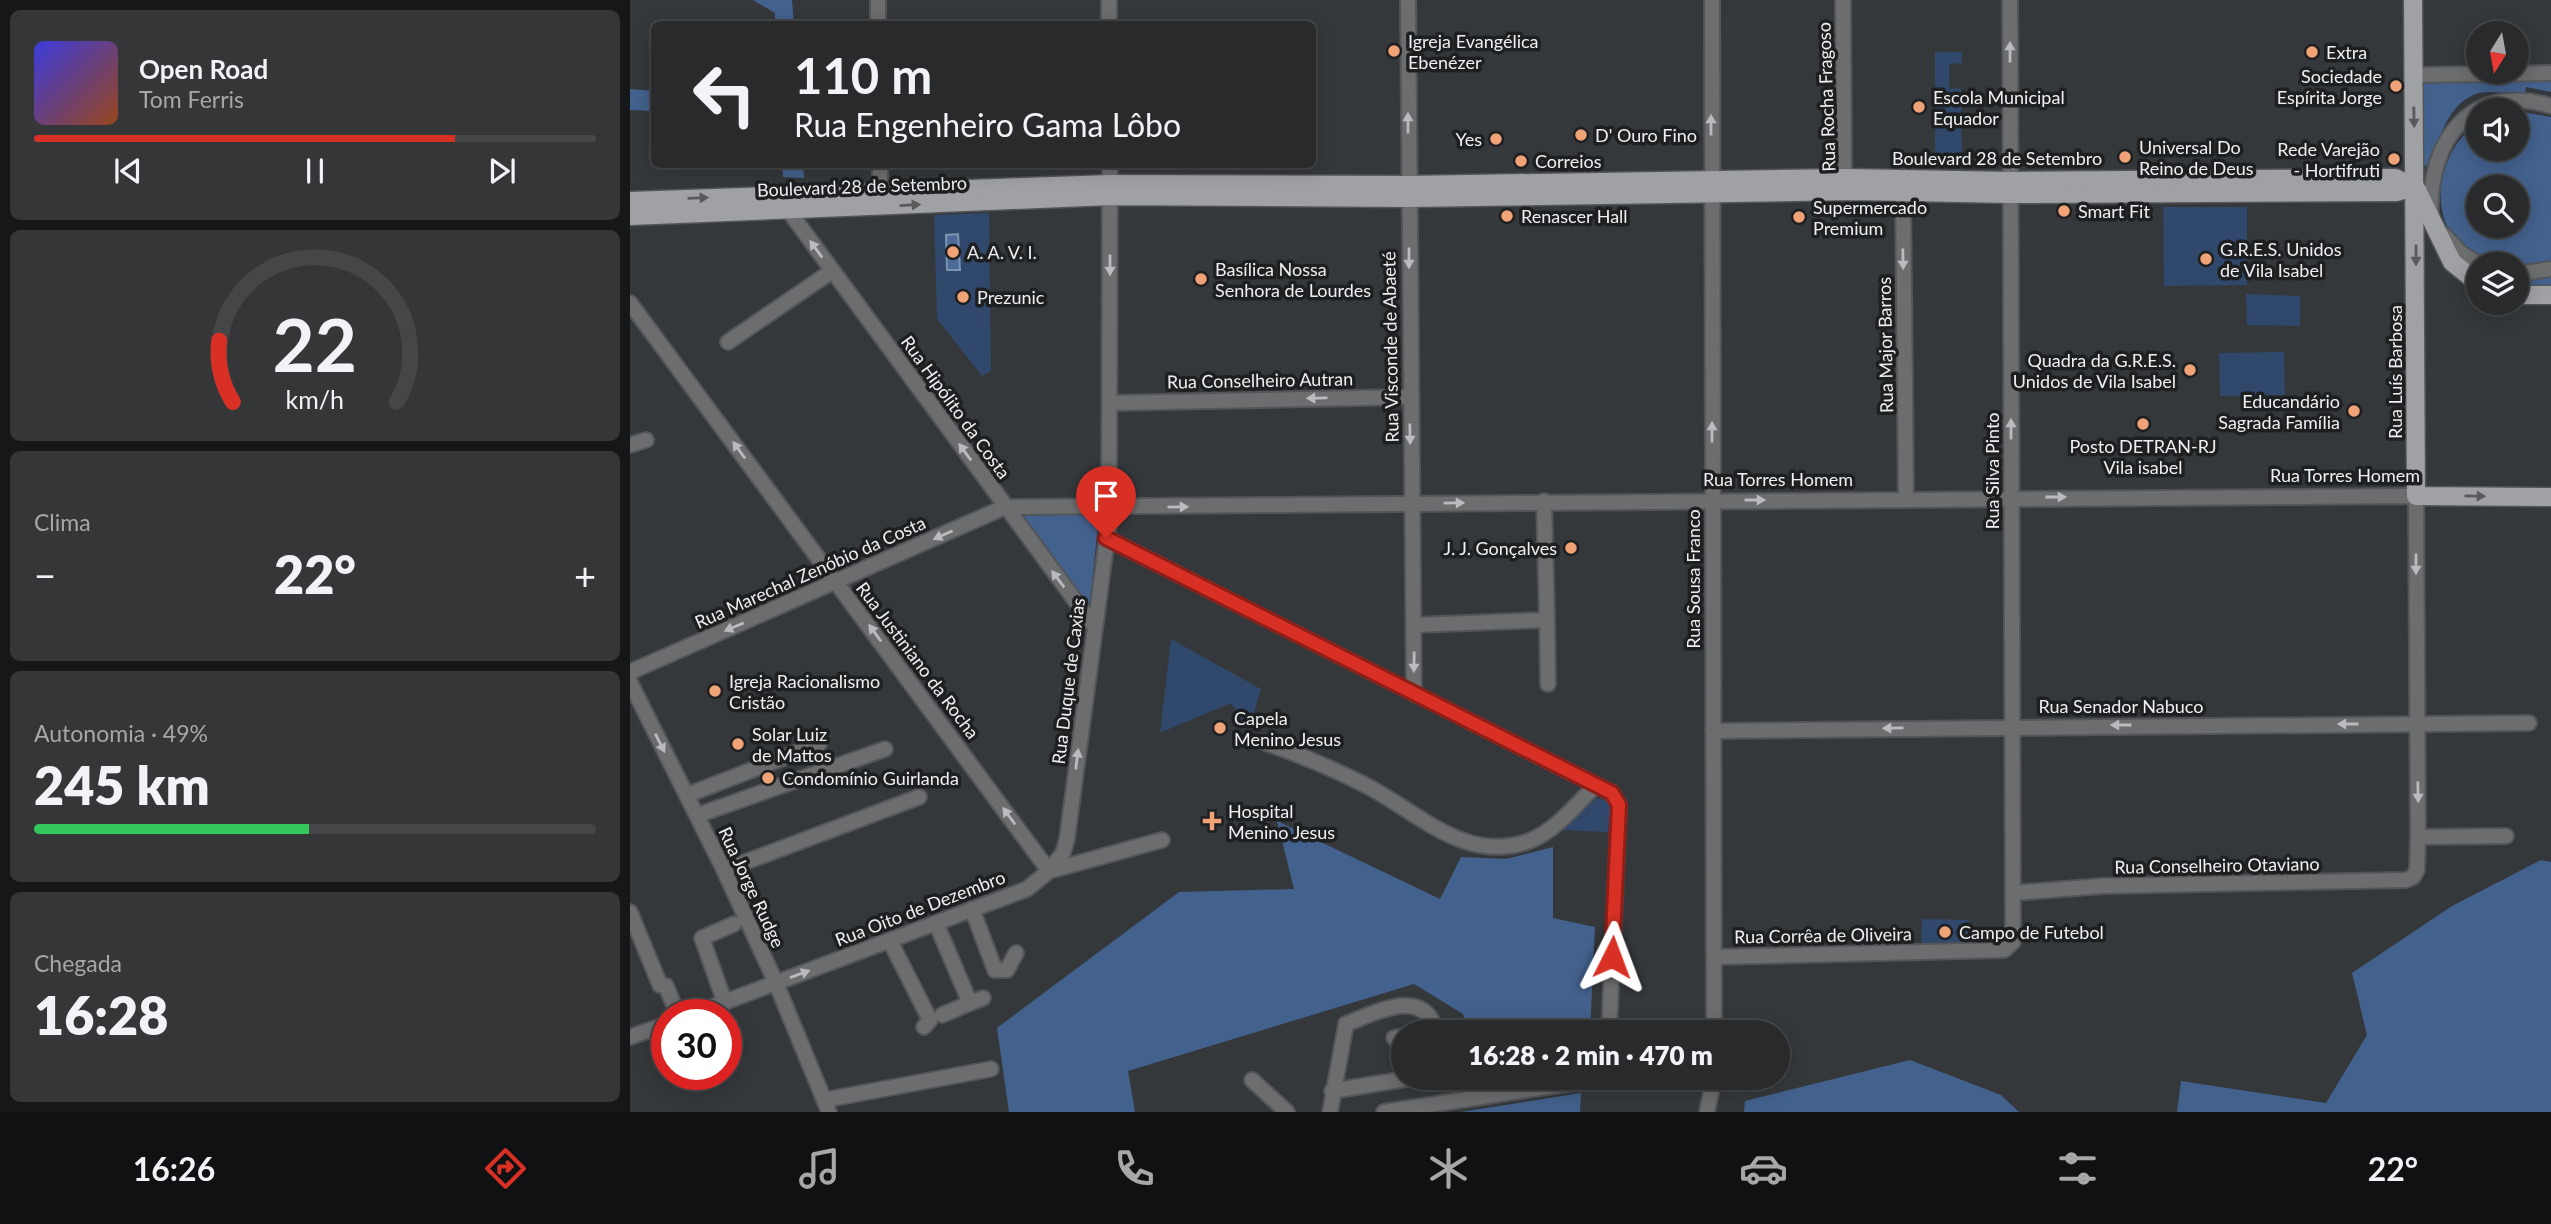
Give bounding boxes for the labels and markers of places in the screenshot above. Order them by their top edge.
place label: Igreja Evangélica Ebenézer [1408,30,1539,73]
place label: Extra [2326,41,2367,63]
marker: Igreja Evangélica Ebenézer [1386,43,1402,59]
marker: Extra [2304,44,2320,60]
place label: Sociedade Espírita Jorge [2277,65,2382,108]
marker: Sociedade Espírita Jorge [2388,78,2404,94]
place label: Escola Municipal Equador [1933,86,2065,129]
marker: Escola Municipal Equador [1911,99,1927,115]
place label: D' Ouro Fino [1595,124,1697,146]
marker: D' Ouro Fino [1573,127,1589,143]
place label: Yes [1455,128,1482,150]
marker: Yes [1488,131,1504,147]
place label: Universal Do Reino de Deus [2139,136,2254,179]
place label: Rede Varejão - Hortifruti [2277,138,2380,181]
marker: Universal Do Reino de Deus [2117,149,2133,165]
place label: Correios [1535,150,1602,172]
marker: Rede Varejão - Hortifruti [2386,151,2402,167]
marker: Correios [1513,153,1529,169]
place label: Supermercado Premium [1813,196,1927,239]
place label: Smart Fit [2078,200,2150,222]
marker: Smart Fit [2056,203,2072,219]
place label: Renascer Hall [1521,205,1628,227]
marker: Renascer Hall [1499,208,1515,224]
marker: Supermercado Premium [1791,209,1807,225]
place label: G.R.E.S. Unidos de Vila Isabel [2220,238,2342,281]
place label: A. A. V. I. [967,241,1037,263]
marker: A. A. V. I. [945,244,961,260]
marker: G.R.E.S. Unidos de Vila Isabel [2198,251,2214,267]
place label: Basílica Nossa Senhora de Lourdes [1215,258,1371,301]
marker: Basílica Nossa Senhora de Lourdes [1193,271,1209,287]
place label: Prezunic [977,286,1045,308]
marker: Prezunic [955,289,971,305]
place label: Quadra da G.R.E.S. Unidos de Vila Isabel [2013,349,2176,392]
marker: Quadra da G.R.E.S. Unidos de Vila Isabel [2182,362,2198,378]
place label: Educandário Sagrada Família [2218,390,2340,433]
marker: Educandário Sagrada Família [2346,403,2362,419]
marker: Posto DETRAN-RJ Vila isabel [2135,416,2151,432]
place label: Posto DETRAN-RJ Vila isabel [2069,435,2217,478]
pin [1076,466,1136,538]
place label: J. J. Gonçalves [1443,537,1557,559]
marker: J. J. Gonçalves [1563,540,1579,556]
place label: Igreja Racionalismo Cristão [729,670,880,713]
marker: Igreja Racionalismo Cristão [707,683,723,699]
place label: Capela Menino Jesus [1234,707,1341,750]
marker: Capela Menino Jesus [1212,720,1228,736]
place label: Solar Luiz de Mattos [752,723,832,766]
marker: Solar Luiz de Mattos [730,736,746,752]
place label: Condomínio Guirlanda [782,767,959,789]
marker: Condomínio Guirlanda [760,770,776,786]
place label: Hospital Menino Jesus [1228,800,1335,843]
marker: Hospital Menino Jesus [1202,811,1222,831]
place label: Campo de Futebol [1959,921,2104,943]
marker: Campo de Futebol [1937,924,1953,940]

